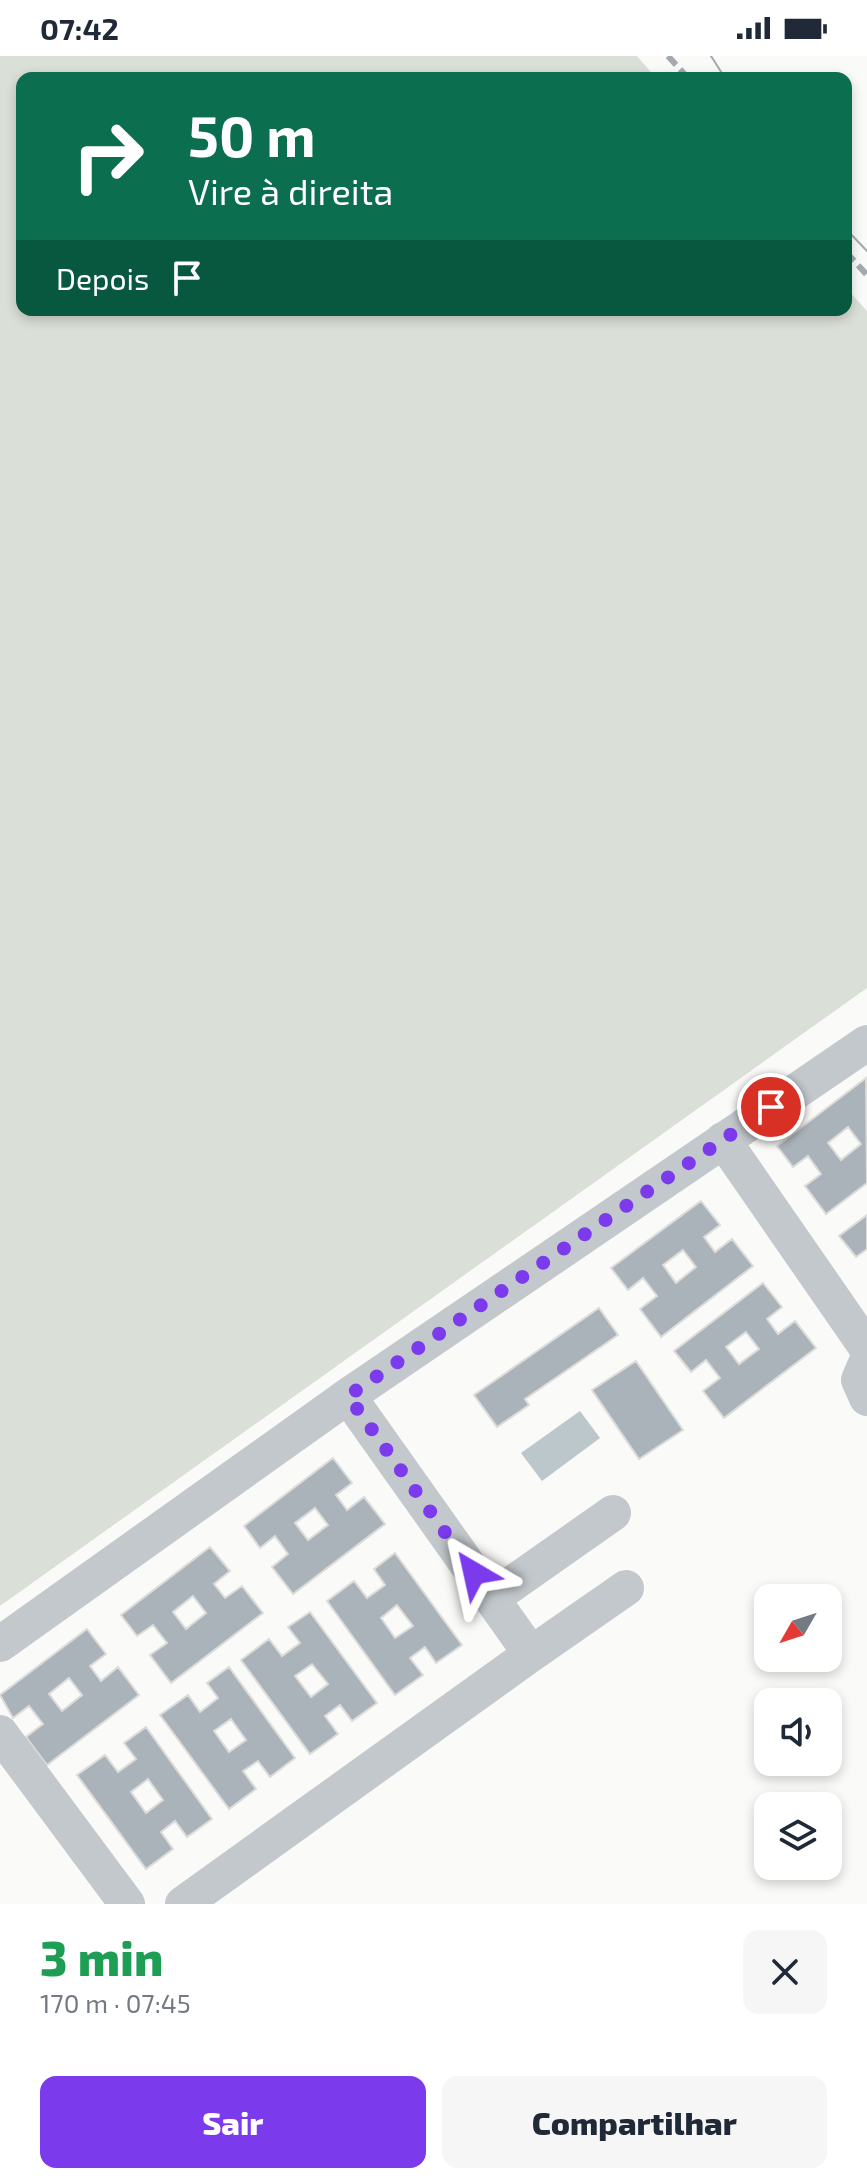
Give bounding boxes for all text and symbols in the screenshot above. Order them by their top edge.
text: 07:42 [40,10,119,46]
text: 50 m [188,101,316,168]
icon: right [56,104,160,208]
text: Vire à direita [188,169,393,212]
icon: arrive [165,256,209,300]
text: Depois [56,260,149,296]
pin [737,1073,805,1141]
icon: arrive [749,1085,793,1129]
position arrow [432,1531,516,1615]
north arrow [754,1584,842,1672]
map controls [754,1584,842,1880]
button: sound [754,1688,842,1776]
button: layers [754,1792,842,1880]
text: 3 min [40,1928,163,1986]
button: close [743,1930,827,2014]
text: 170 m · 07:45 [40,1987,191,2018]
button: Sair [40,2076,426,2168]
button: Compartilhar [442,2076,827,2168]

